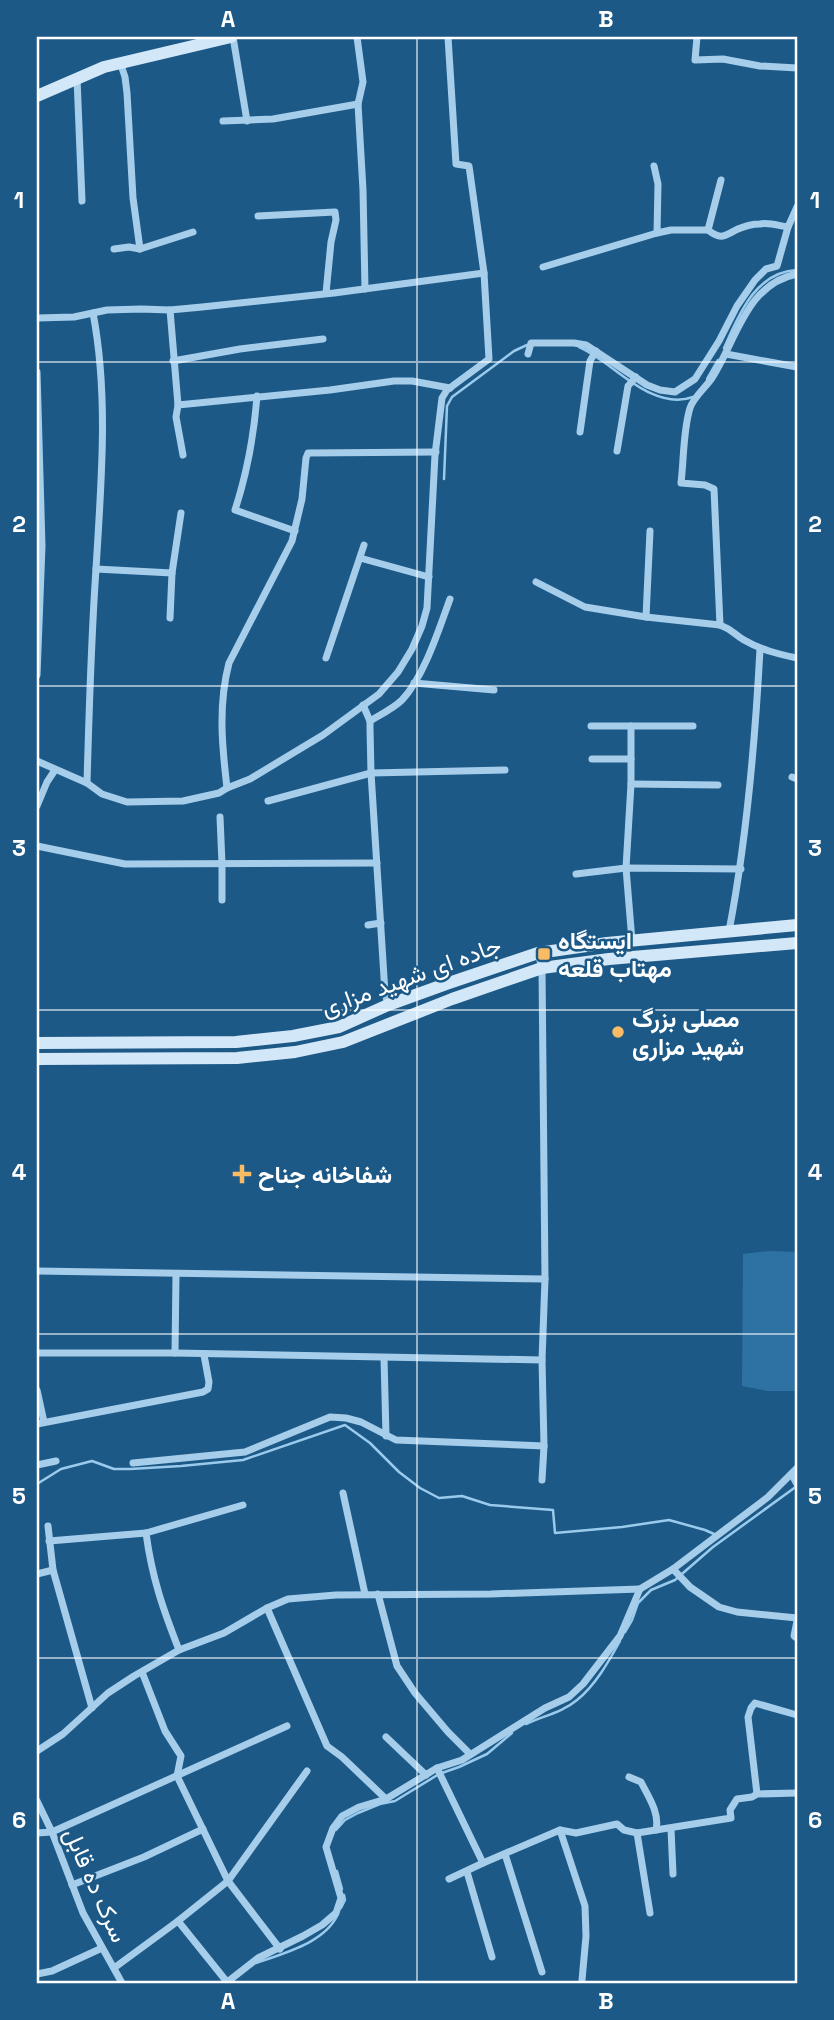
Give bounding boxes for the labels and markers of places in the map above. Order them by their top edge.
place label: ایستگاه مهتاب قلعه [558,925,672,984]
marker: ایستگاه مهتاب قلعه [536,946,552,962]
place label: مصلی بزرگ شهید مزاری [632,1003,744,1062]
marker: مصلی بزرگ شهید مزاری [610,1024,626,1040]
place label: شفاخانه جناح [258,1159,392,1191]
marker: شفاخانه جناح [232,1164,252,1184]

